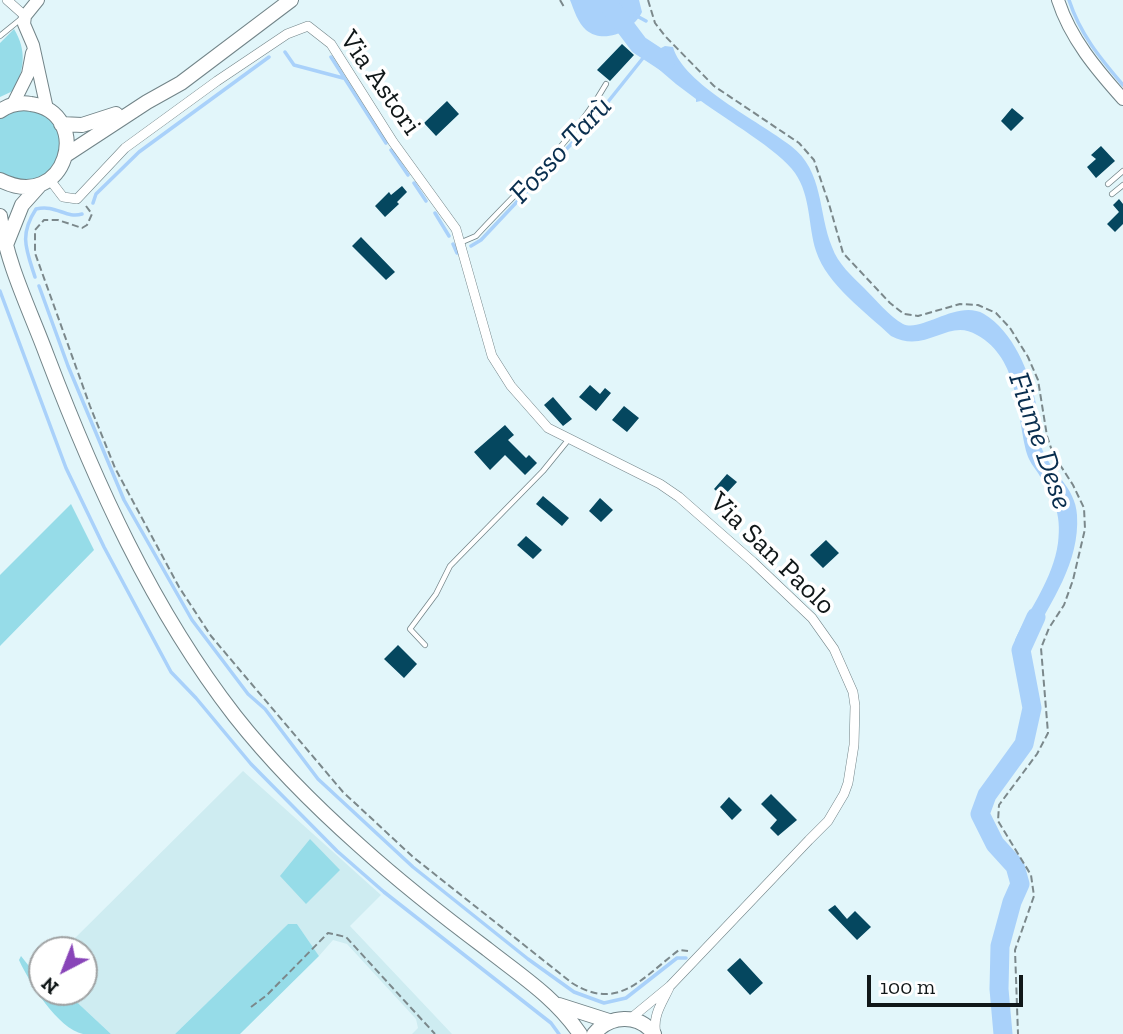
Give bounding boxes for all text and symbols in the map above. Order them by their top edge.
street label: Via Astori [332,24,428,142]
water label: Fosso Tarù [502,89,620,211]
water label: Fiume Dese [1000,368,1080,514]
street label: Via San Paolo [702,486,842,622]
north arrow [28,936,98,1006]
scale bar [871,960,1027,1004]
text: N [37,972,63,999]
text: 100 m [880,974,935,999]

